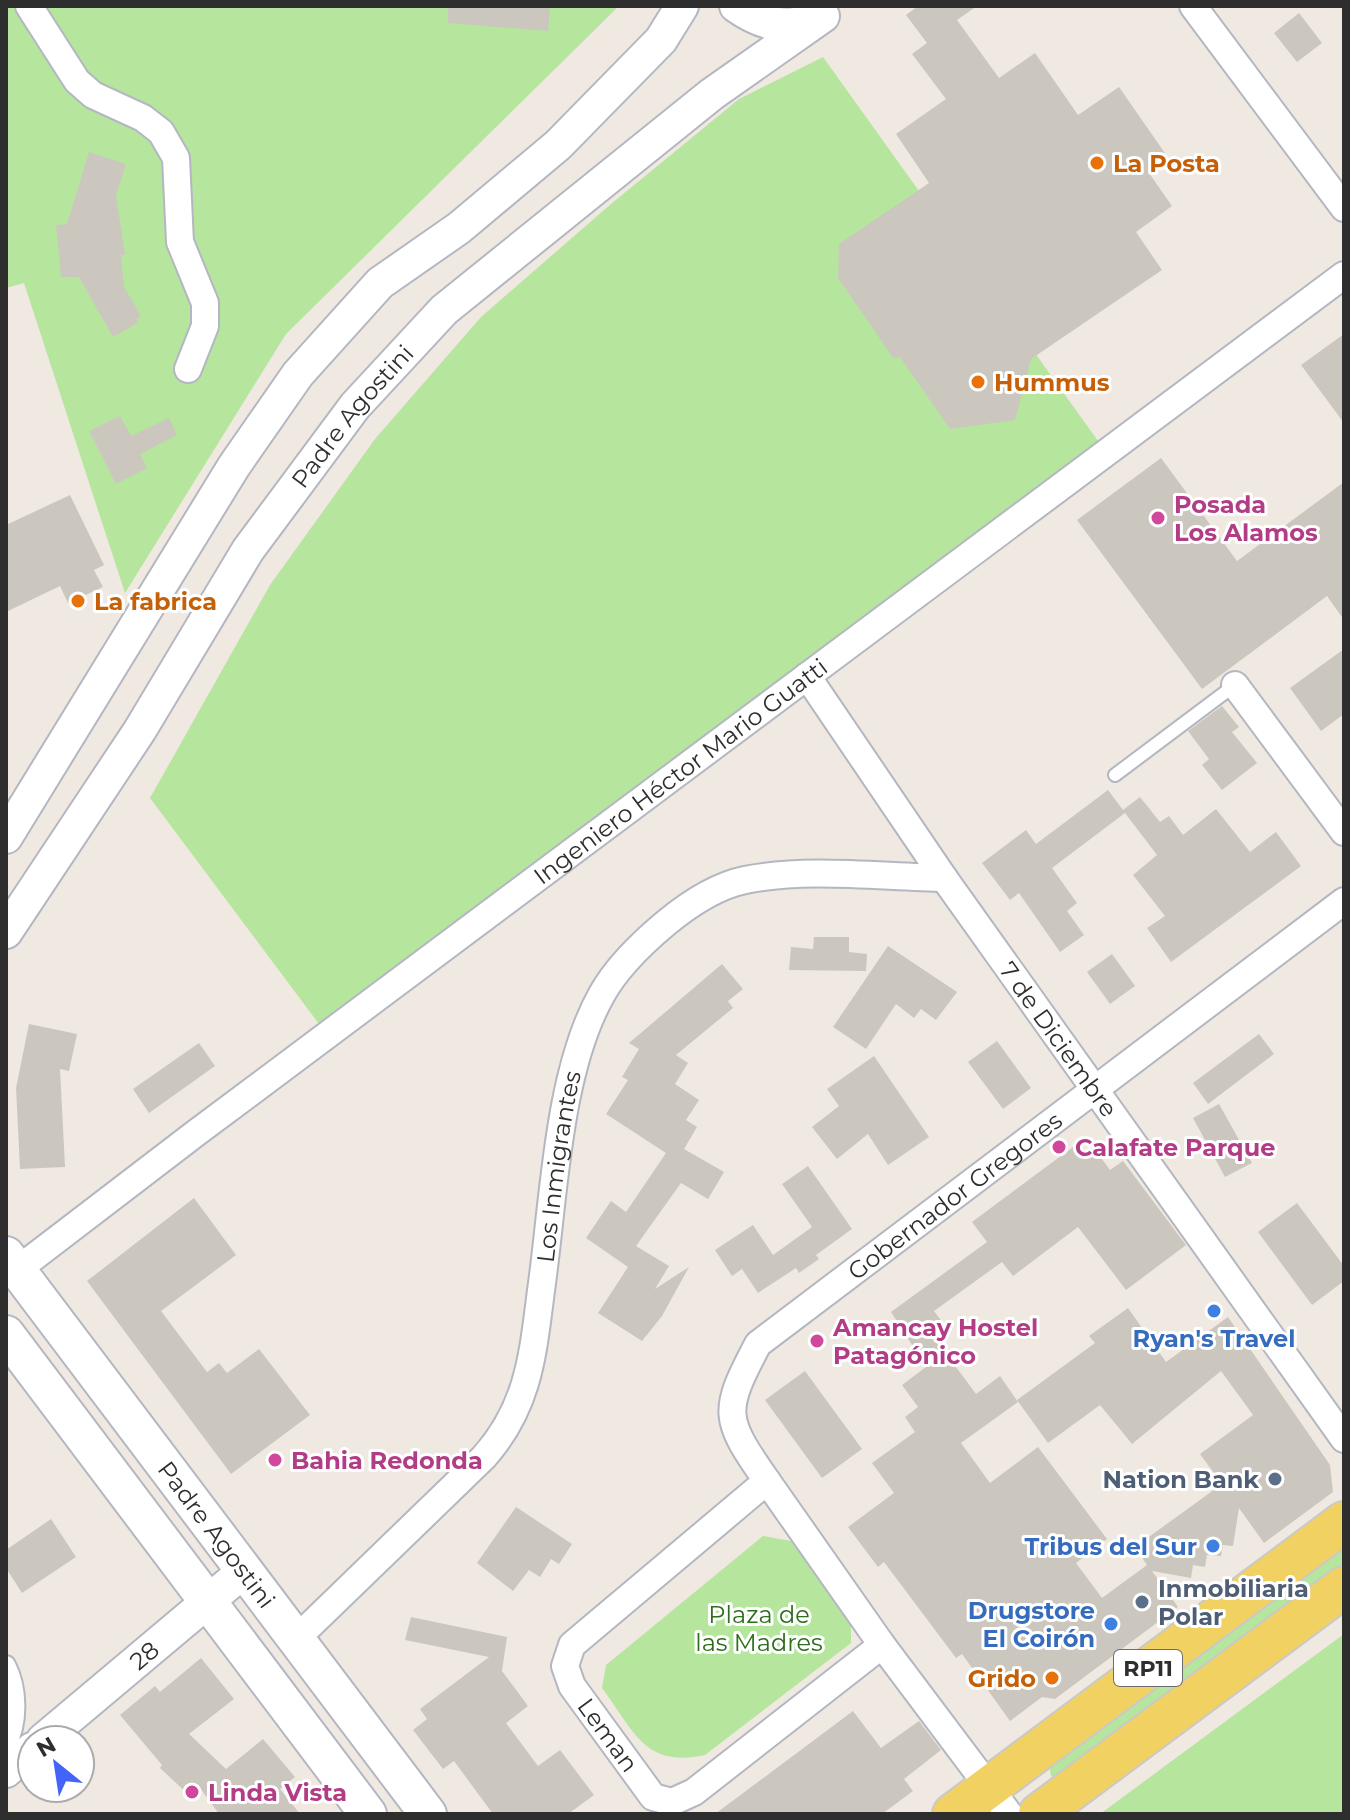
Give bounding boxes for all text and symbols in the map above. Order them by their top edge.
place label: La Posta [1113,149,1220,178]
marker: La Posta [1088,154,1106,172]
street label: Padre Agostini [285,338,419,493]
place label: Hummus [994,368,1110,397]
marker: Hummus [969,373,987,391]
place label: Posada Los Alamos [1174,490,1318,547]
marker: Posada Los Alamos [1149,509,1167,527]
place label: La fabrica [94,587,217,616]
marker: La fabrica [69,592,87,610]
street label: Ingeniero Héctor Mario Guatti [528,652,833,890]
street label: 7 de Diciembre [994,956,1124,1122]
street label: Los Inmigrantes [530,1068,587,1264]
street label: Gobernador Gregores [842,1105,1067,1286]
place label: Calafate Parque [1075,1133,1275,1162]
marker: Calafate Parque [1050,1138,1068,1156]
marker: Ryan's Travel [1205,1302,1223,1320]
place label: Amancay Hostel Patagónico [832,1313,1038,1370]
place label: Ryan's Travel [1133,1324,1295,1353]
marker: Amancay Hostel Patagónico [808,1332,826,1350]
place label: Bahia Redonda [291,1446,483,1475]
marker: Bahia Redonda [266,1451,284,1469]
street label: Padre Agostini [152,1455,282,1614]
place label: Nation Bank [1103,1465,1259,1494]
marker: Nation Bank [1266,1470,1284,1488]
place label: Tribus del Sur [1024,1532,1197,1561]
marker: Tribus del Sur [1204,1537,1222,1555]
place label: Inmobiliaria Polar [1158,1574,1309,1631]
marker: Inmobiliaria Polar [1133,1593,1151,1611]
place label: Drugstore El Coirón [968,1596,1095,1653]
park label: Plaza de las Madres [695,1600,823,1657]
marker: Drugstore El Coirón [1102,1615,1120,1633]
street label: 28 [124,1635,164,1675]
road number: RP11 [1114,1650,1182,1686]
place label: Grido [968,1664,1036,1693]
marker: Grido [1043,1669,1061,1687]
street label: Leman [571,1692,645,1778]
north arrow [16,1724,96,1804]
text: N [32,1731,61,1763]
place label: Linda Vista [208,1778,347,1807]
marker: Linda Vista [183,1783,201,1801]

